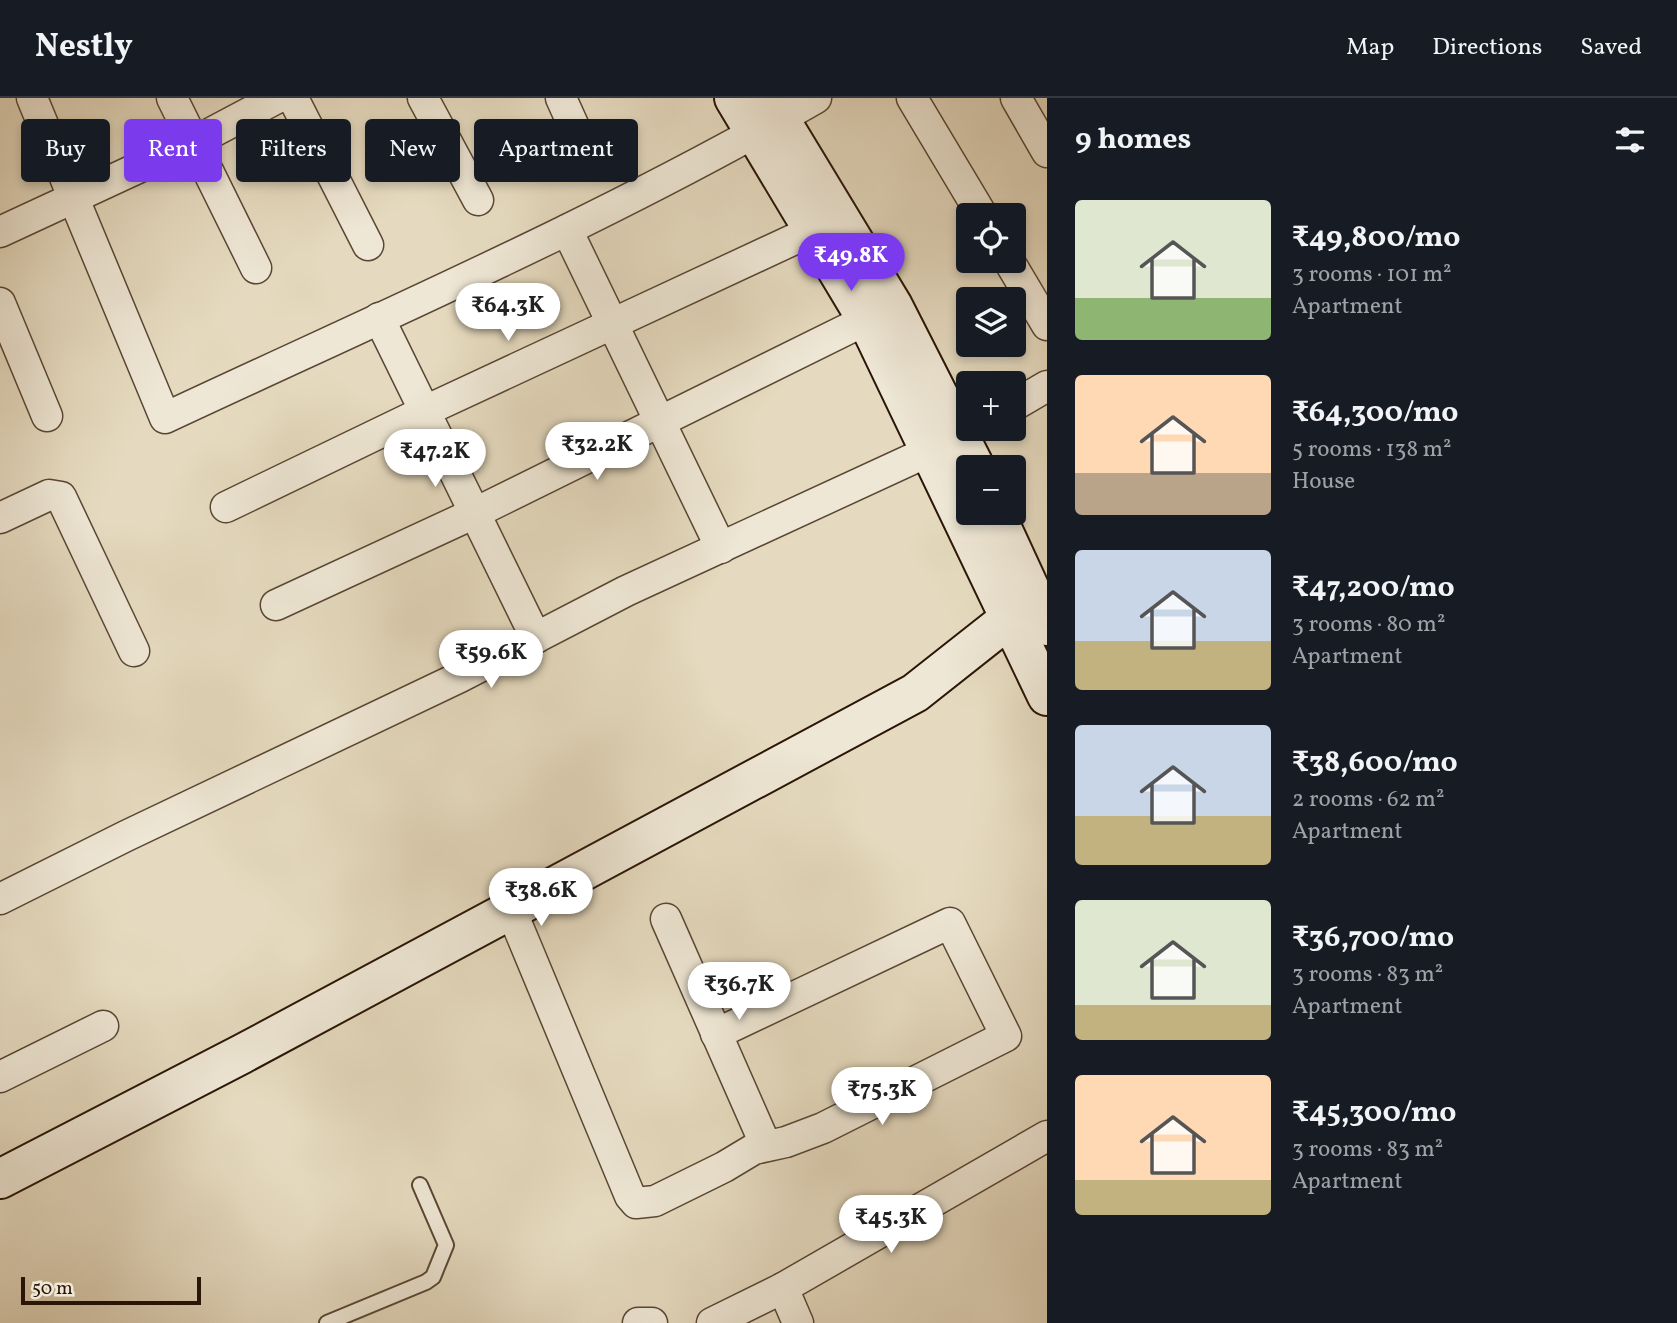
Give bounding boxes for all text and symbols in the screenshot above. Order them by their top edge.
text: Nestly [35,25,133,71]
text: Map [1346,31,1394,65]
text: Directions [1432,31,1542,65]
text: Saved [1580,31,1642,65]
chip: Buy [21,119,110,182]
chip: Rent [124,119,222,182]
chip: Filters [236,119,351,182]
chip: New [365,119,460,182]
chip: Apartment [474,119,638,182]
text: 9 homes [1075,119,1191,161]
icon: filters [1611,121,1649,159]
map controls [956,203,1026,525]
button: locate [956,203,1026,273]
text: ₹49,800/mo [1292,217,1460,259]
icon: home [1131,228,1215,312]
pin: ₹49.8K [794,234,908,293]
text: ₹49.8K [814,240,888,272]
text: 3 rooms · 101 m² [1292,259,1452,291]
pin: ₹64.3K [451,284,565,343]
button: layers [956,287,1026,357]
text: ₹64.3K [471,290,545,322]
text: Apartment [1292,291,1403,323]
button: + [956,371,1026,441]
text: ₹64,300/mo [1292,392,1458,434]
icon: home [1131,403,1215,487]
pin: ₹32.2K [540,422,654,482]
text: ₹32.2K [561,429,633,461]
pin: ₹47.2K [378,430,492,489]
text: 5 rooms · 138 m² [1292,434,1452,466]
text: ₹47.2K [400,436,470,468]
button: − [956,455,1026,525]
text: House [1292,466,1355,498]
text: ₹47,200/mo [1292,567,1455,609]
icon: home [1131,578,1215,662]
text: 3 rooms · 80 m² [1292,609,1445,641]
pin: ₹59.6K [434,630,548,690]
text: ₹59.6K [455,637,527,669]
text: Apartment [1292,641,1403,673]
text: ₹38,600/mo [1292,742,1458,784]
icon: home [1131,753,1215,837]
text: 2 rooms · 62 m² [1292,784,1444,816]
text: Apartment [1292,816,1403,848]
pin: ₹38.6K [484,868,598,928]
text: ₹38.6K [505,875,577,907]
text: ₹36,700/mo [1292,917,1454,959]
icon: home [1131,928,1215,1012]
text: 3 rooms · 83 m² [1292,959,1443,991]
pin: ₹36.7K [682,962,796,1022]
text: ₹36.7K [704,969,774,1001]
text: Apartment [1292,991,1403,1023]
pin: ₹75.3K [825,1068,939,1127]
text: ₹75.3K [847,1074,917,1106]
text: ₹45,300/mo [1292,1092,1456,1134]
icon: home [1131,1103,1215,1187]
text: 3 rooms · 83 m² [1292,1134,1443,1166]
text: Apartment [1292,1166,1403,1198]
pin: ₹45.3K [834,1196,948,1255]
text: ₹45.3K [855,1202,927,1234]
scale bar [21,1274,201,1306]
text: 50 m [32,1276,73,1302]

